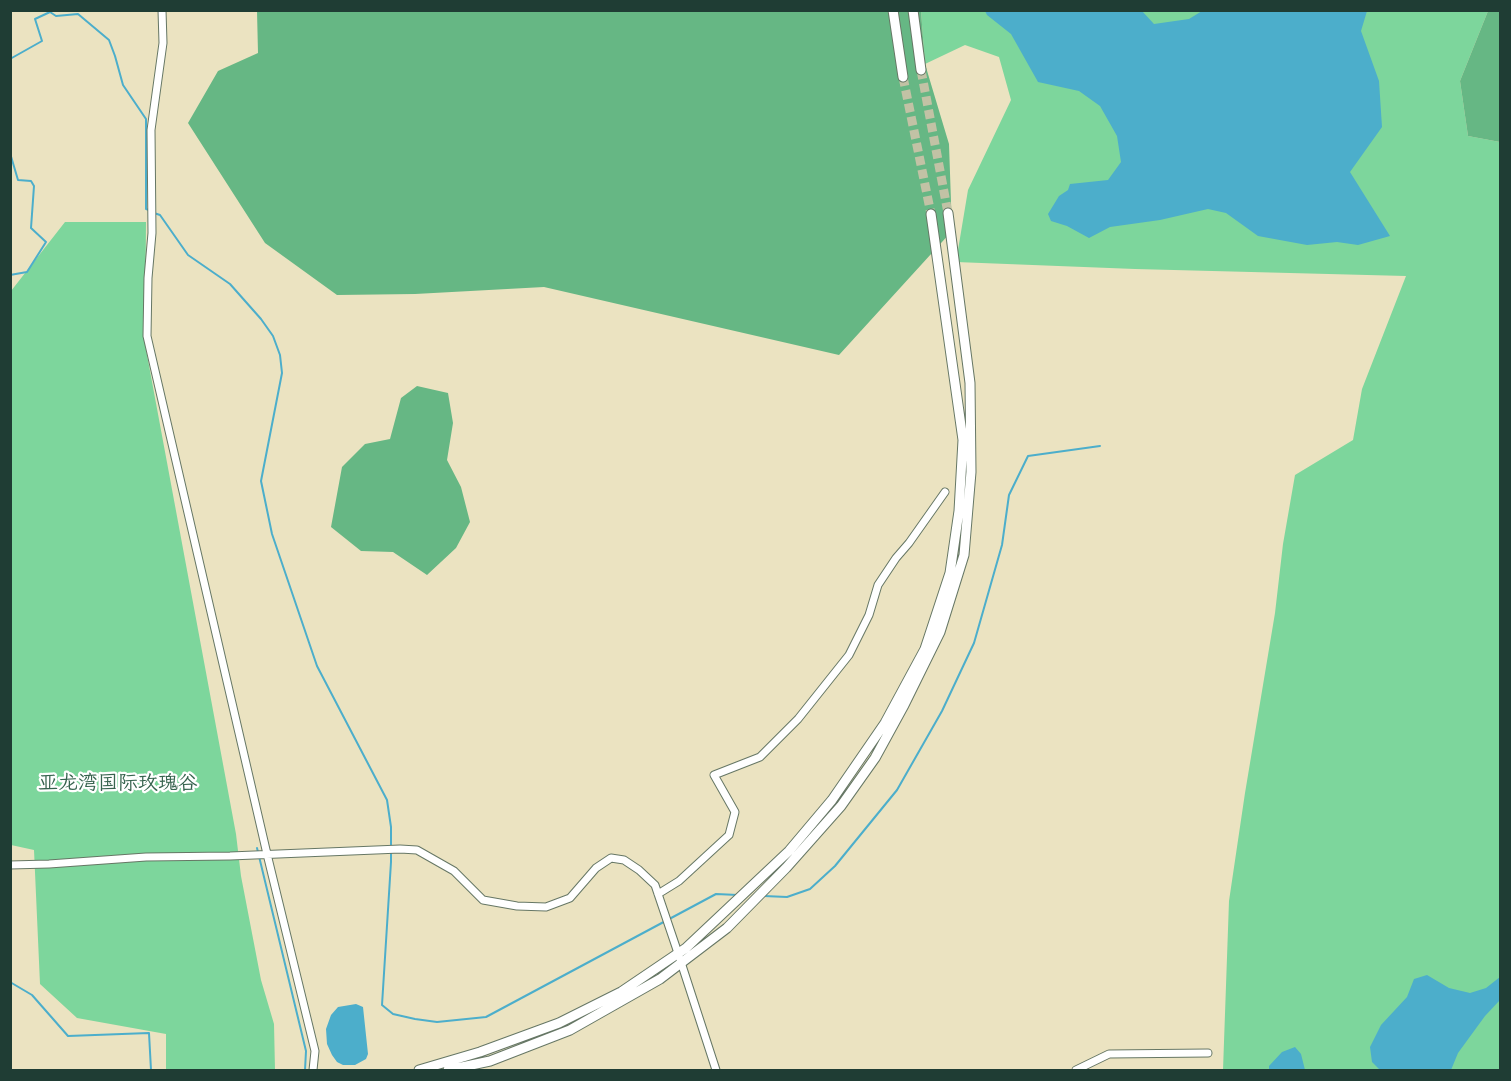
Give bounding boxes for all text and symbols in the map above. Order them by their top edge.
park label: 亚龙湾国际玫瑰谷 [38,772,198,796]

